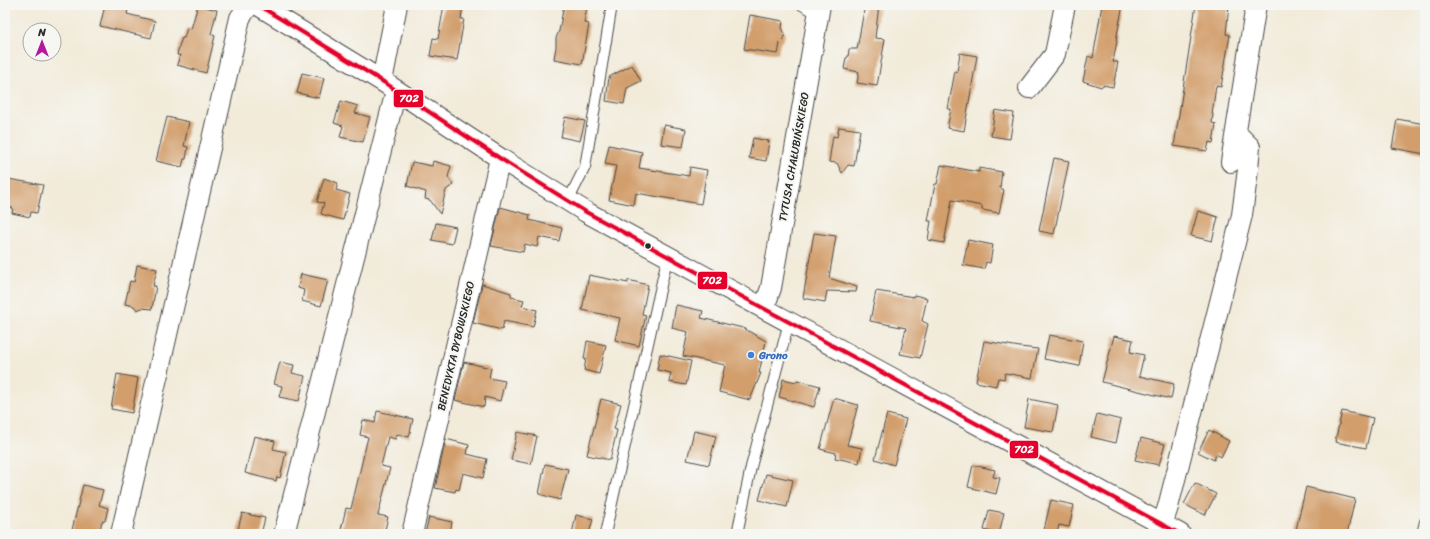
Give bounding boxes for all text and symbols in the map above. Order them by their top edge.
north arrow [22,22,62,62]
text: N [37,23,46,42]
line badge: 702 [393,89,424,108]
text: 702 [399,89,419,108]
street label: TYTUSA CHAŁUBIŃSKIEGO [773,91,815,223]
unlabelled marker [643,241,653,251]
line badge: 702 [697,271,728,290]
text: 702 [702,271,722,290]
street label: BENEDYKTA DYBOWSKIEGO [432,279,480,413]
place label: Grono [758,346,788,365]
marker: Grono [746,350,756,360]
line badge: 702 [1009,440,1039,459]
text: 702 [1014,440,1034,459]

